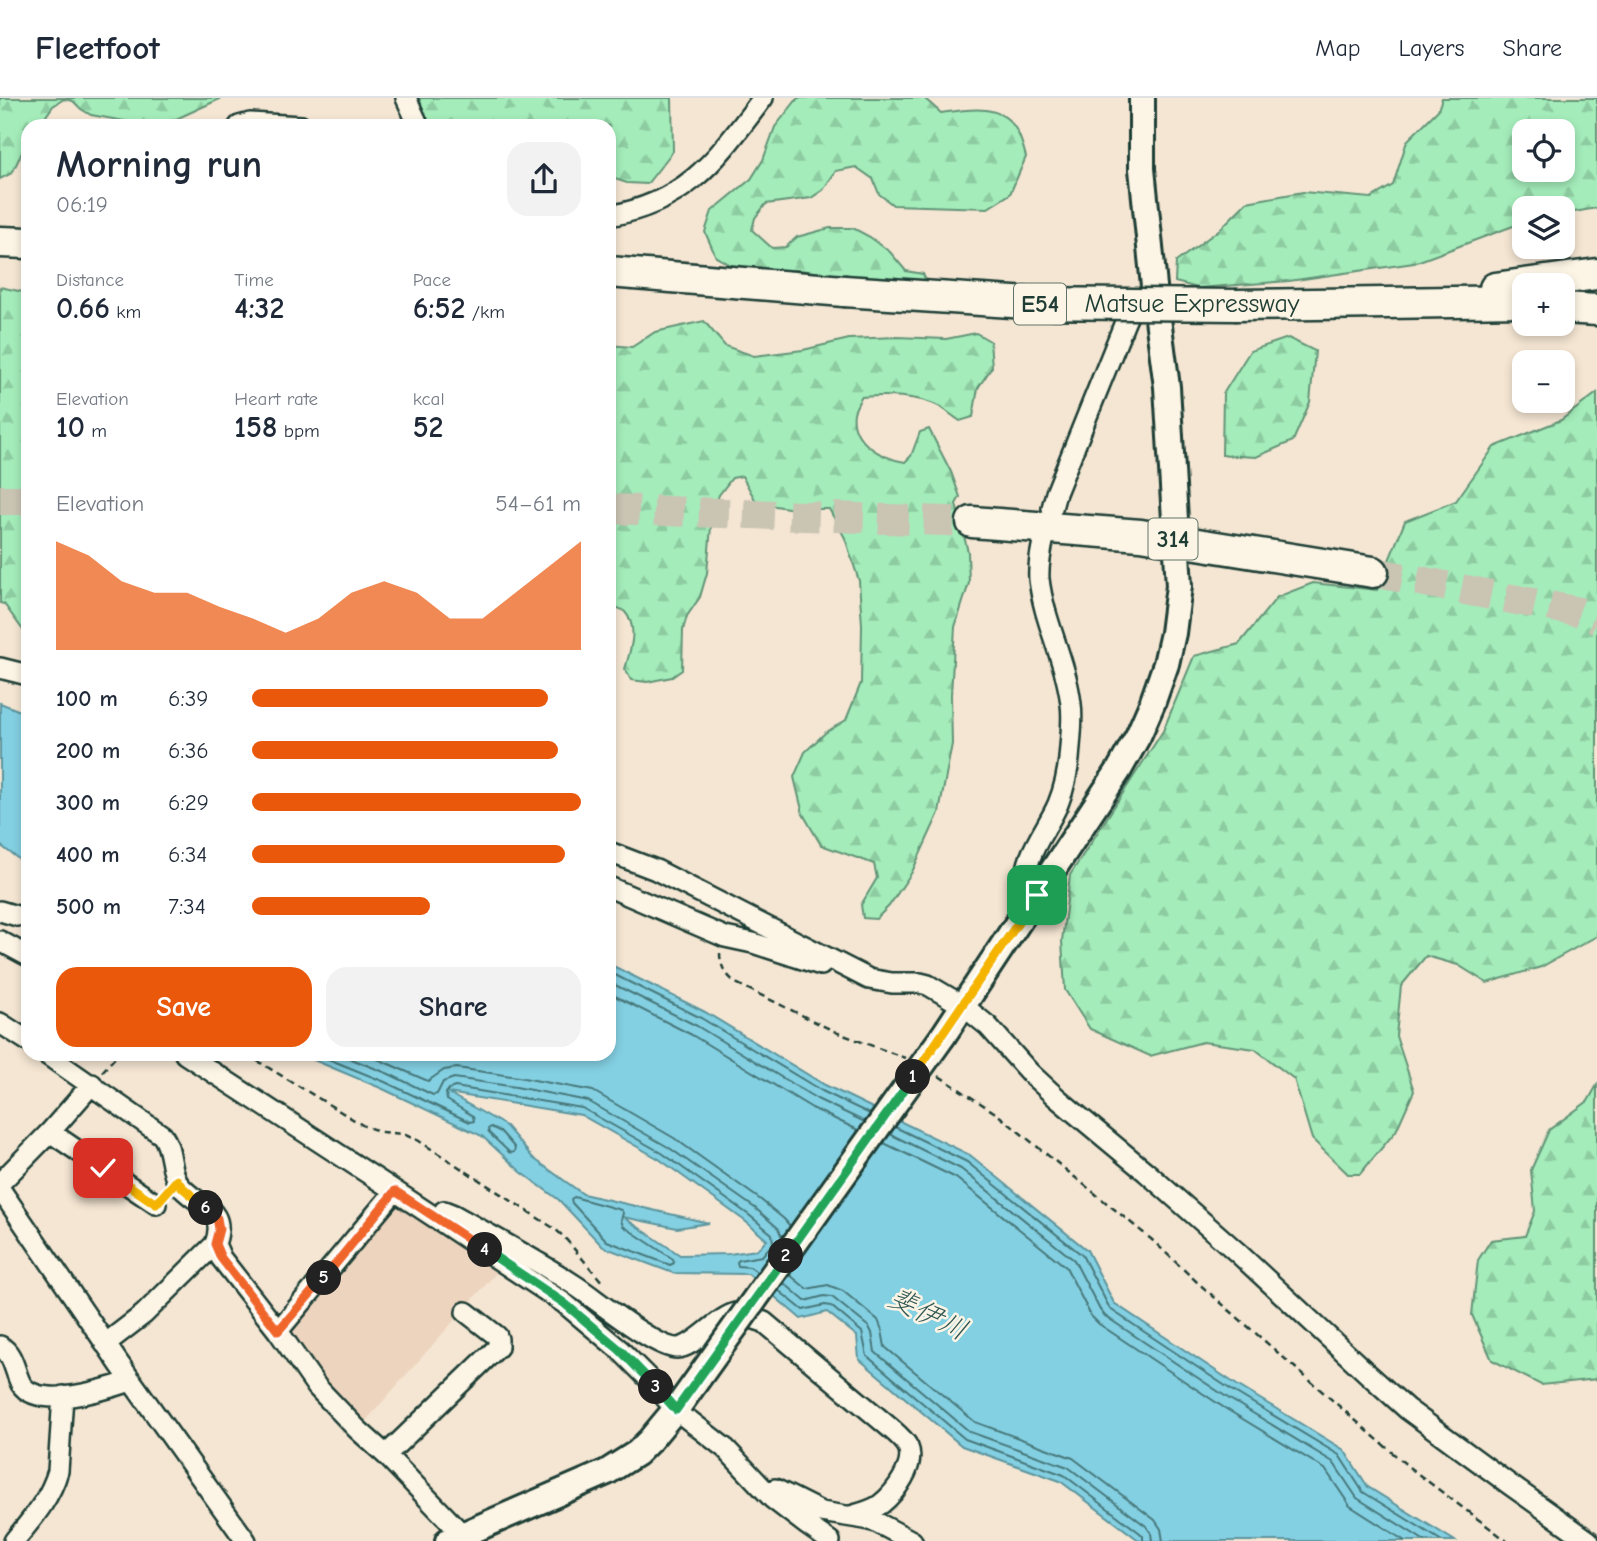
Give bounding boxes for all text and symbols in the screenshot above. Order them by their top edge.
text: Fleetfoot [35,29,160,67]
text: Map [1315,34,1361,62]
text: Layers [1399,34,1464,62]
text: Share [1502,34,1562,62]
map controls [1512,119,1575,413]
button: locate [1512,119,1575,182]
button: share [507,142,581,216]
text: Morning run [56,143,262,187]
text: 06:19 [56,191,108,218]
button: layers [1512,196,1575,259]
text: Distance [56,269,124,291]
text: Time [234,269,274,291]
text: Pace [413,269,451,291]
button: + [1512,273,1575,336]
road number: E54 [1014,284,1066,324]
street label: Matsue Expressway [1085,289,1300,319]
text: 0.66 [56,291,110,326]
text: 4:32 [234,291,284,326]
text: 6:52 [413,291,465,326]
text: km [110,301,141,323]
text: /km [465,301,505,323]
button: − [1512,350,1575,413]
text: Elevation [56,388,129,410]
text: Heart rate [234,388,318,410]
text: kcal [413,388,445,410]
text: 10 [56,410,85,445]
text: 158 [234,410,277,445]
text: 52 [413,410,444,445]
text: m [85,420,107,442]
text: bpm [277,420,320,442]
text: Elevation [56,490,144,517]
text: 54–61 m [495,490,581,517]
road number: 314 [1148,518,1198,560]
text: 100 m [56,685,118,712]
text: 6:39 [168,685,208,712]
text: 200 m [56,737,120,764]
text: 6:36 [168,737,209,764]
text: 300 m [56,789,120,816]
text: 6:29 [168,789,209,816]
text: 400 m [56,841,120,868]
text: 6:34 [168,841,207,868]
pin [1007,865,1067,925]
icon: arrive [1018,876,1056,914]
text: 500 m [56,893,121,920]
text: 7:34 [168,893,206,920]
button: Save [56,967,312,1047]
button: Share [326,967,581,1047]
pin: 1 [895,1060,930,1094]
text: 1 [909,1065,916,1087]
pin [73,1138,133,1198]
icon: check [84,1149,122,1187]
pin: 6 [188,1190,224,1226]
text: 6 [201,1196,210,1218]
pin: 4 [468,1232,503,1268]
text: 4 [480,1238,489,1260]
pin: 2 [768,1238,804,1274]
text: 2 [781,1244,790,1266]
pin: 5 [306,1260,342,1296]
text: 5 [318,1266,329,1288]
water label: 斐伊川 [883,1281,973,1347]
pin: 3 [638,1370,674,1404]
text: 3 [651,1375,660,1397]

